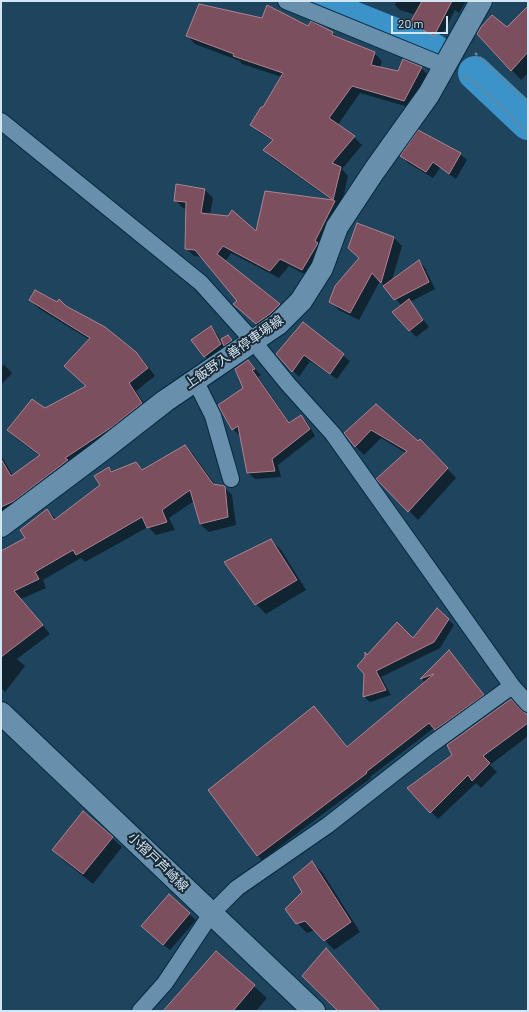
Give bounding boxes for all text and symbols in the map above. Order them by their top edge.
scale bar [393,8,450,34]
text: 20 m [398,16,424,30]
street label: 上飯野入善停車場線 [182,312,286,392]
street label: 小摺戸芦崎線 [125,829,191,895]

